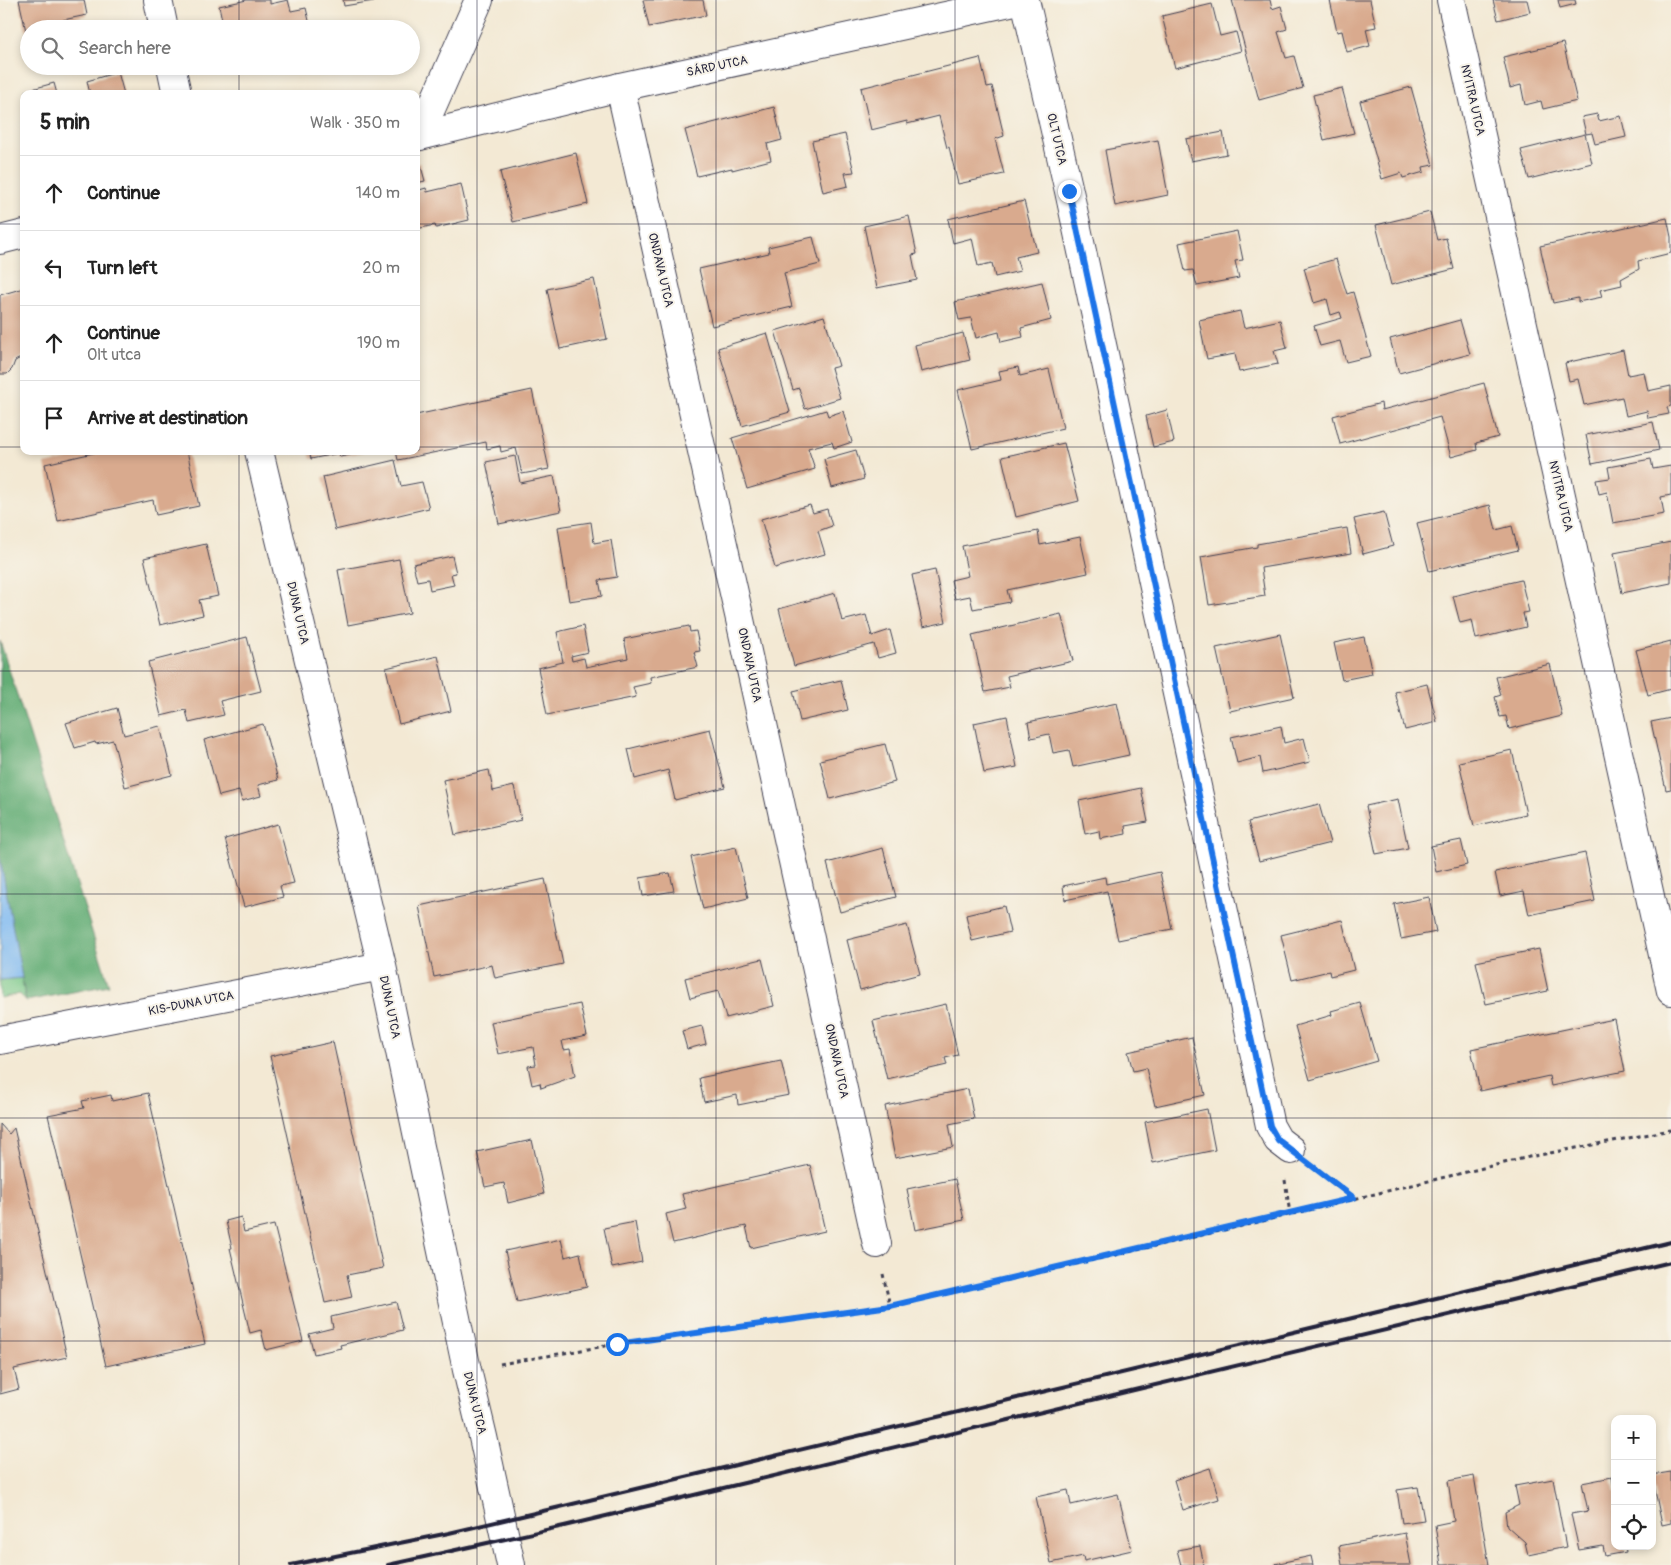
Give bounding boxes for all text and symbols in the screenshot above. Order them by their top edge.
search box [20,20,420,75]
icon: search [38,34,66,62]
text: Search here [78,36,171,60]
street label: SÁRD UTCA [685,52,749,80]
street label: NYITRA UTCA [1457,63,1488,137]
text: 5 min [40,109,90,136]
street label: OLT UTCA [1043,112,1070,167]
text: Walk · 350 m [310,113,400,133]
icon: ahead [40,179,68,207]
route end [1058,180,1081,203]
text: Continue [87,181,160,205]
text: 140 m [356,183,400,203]
street label: ONDAVA UTCA [645,231,676,309]
icon: left [40,254,68,282]
text: Turn left [87,256,157,280]
text: 20 m [362,258,400,278]
text: Continue [87,321,160,345]
icon: ahead [40,329,68,357]
text: 190 m [357,333,400,353]
text: Olt utca [87,345,141,365]
icon: arrive [40,404,68,432]
text: Arrive at destination [87,406,248,430]
street label: NYITRA UTCA [1545,459,1576,533]
street label: DUNA UTCA [283,580,312,646]
street label: ONDAVA UTCA [734,626,765,704]
street label: DUNA UTCA [376,974,404,1040]
street label: KIS-DUNA UTCA [147,988,235,1019]
street label: ONDAVA UTCA [821,1022,852,1100]
route start [606,1333,629,1356]
street label: DUNA UTCA [460,1370,490,1436]
map controls [1611,1415,1656,1550]
button: + [1611,1415,1656,1460]
button: − [1611,1460,1656,1505]
button: locate [1611,1505,1656,1550]

